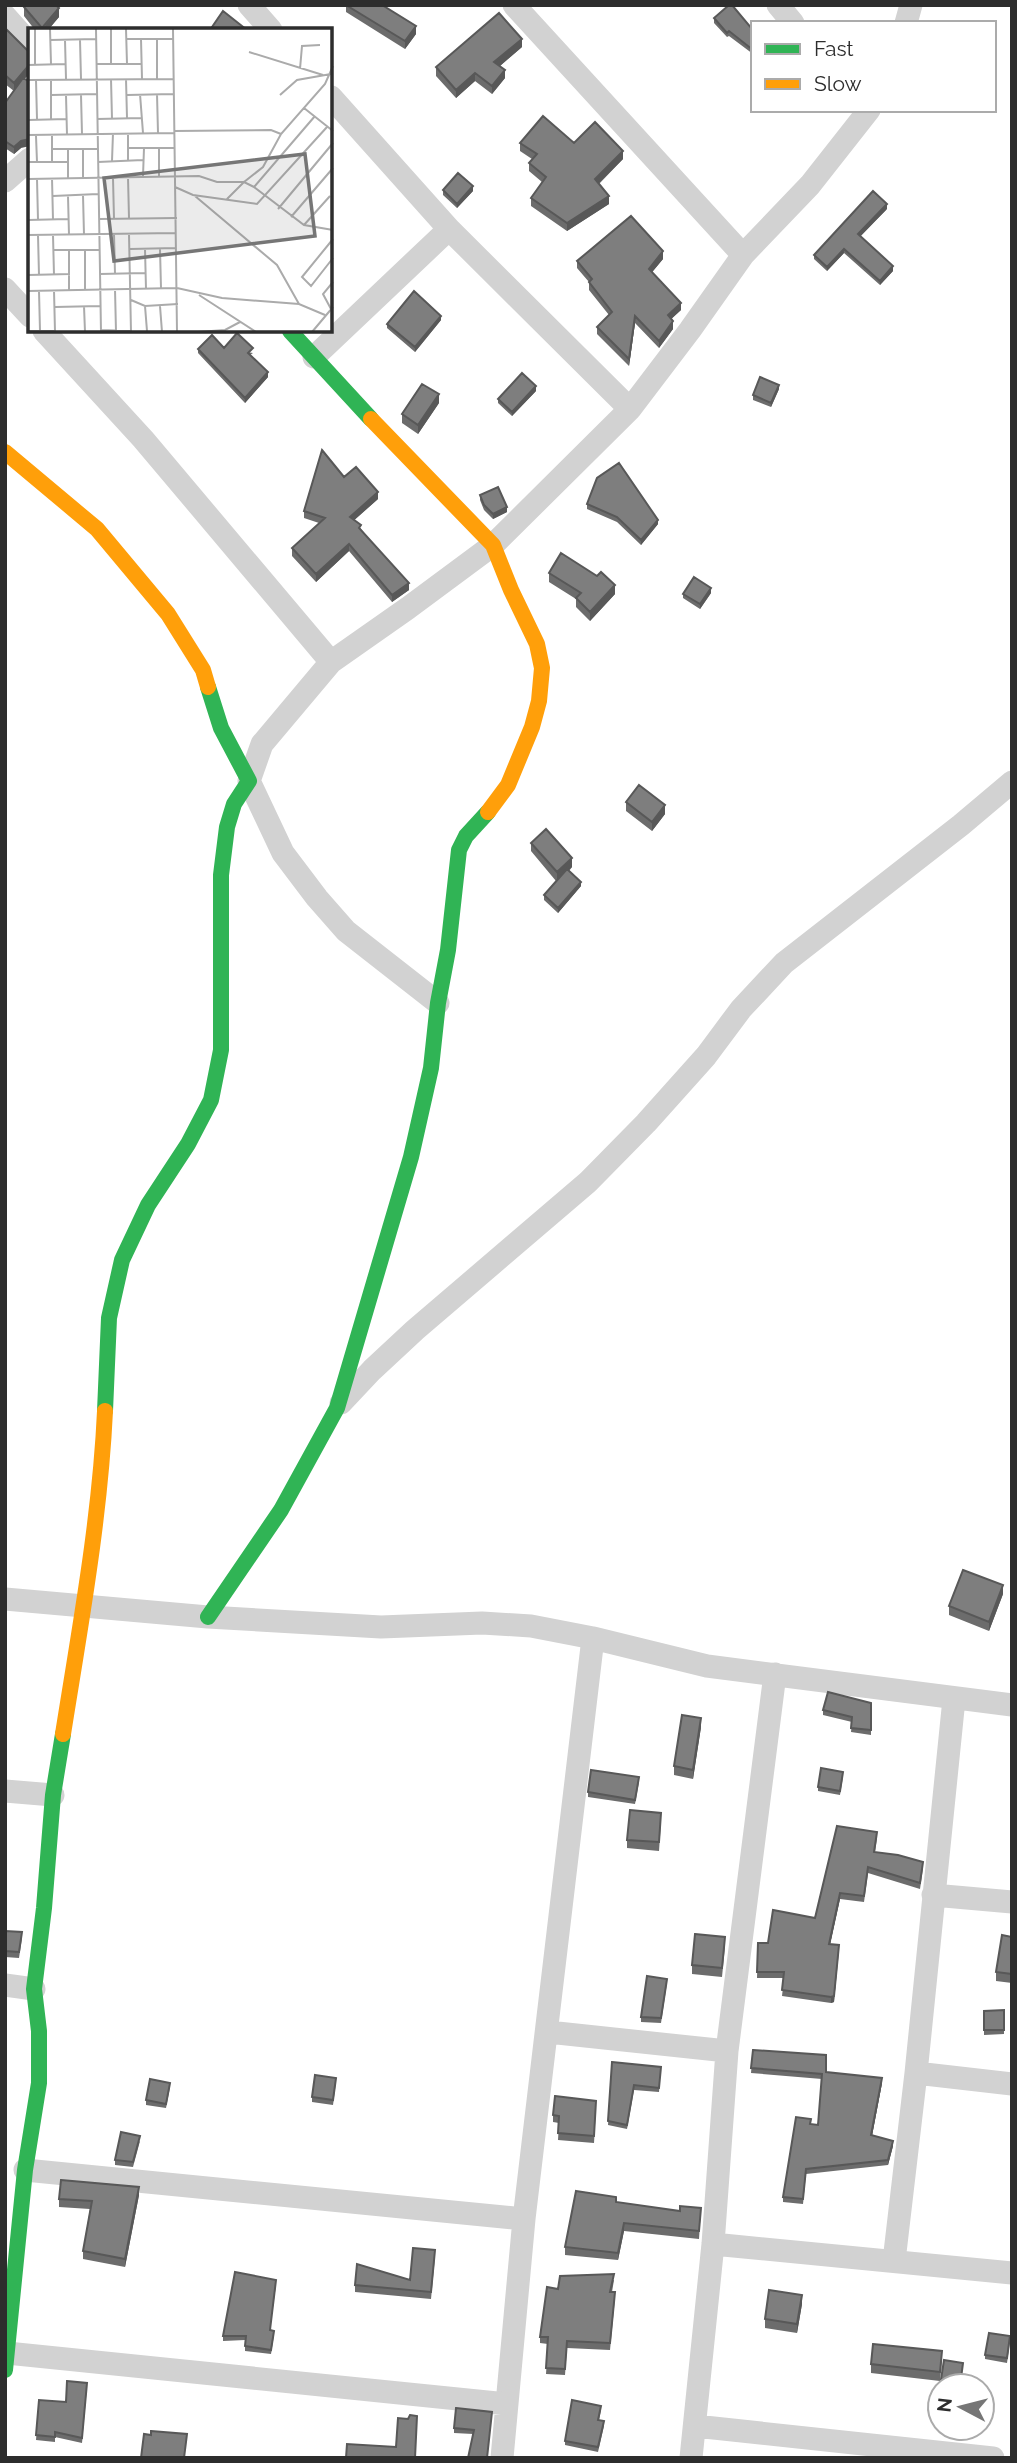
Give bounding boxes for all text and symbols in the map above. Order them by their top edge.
legend [751,21,996,112]
inset map [28,28,332,332]
text: Fast [814,36,854,61]
text: Slow [814,71,862,96]
north arrow [926,2372,996,2442]
text: N [932,2396,956,2413]

